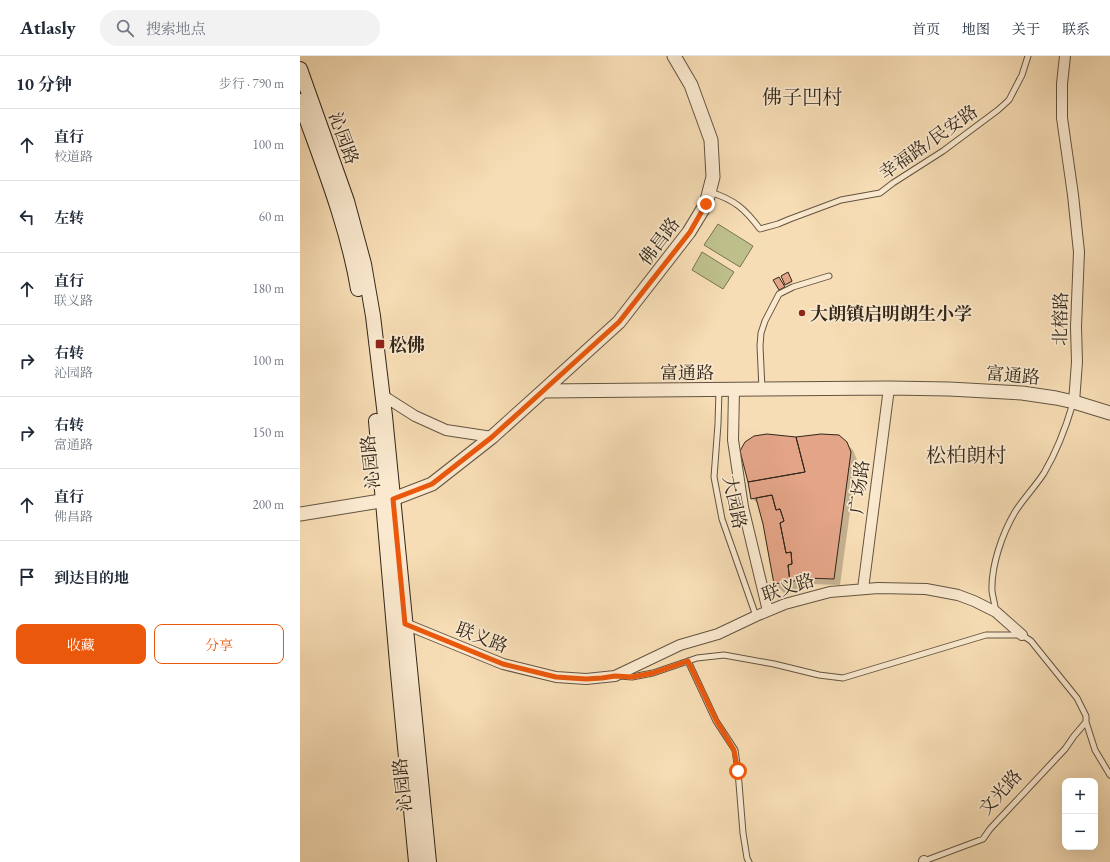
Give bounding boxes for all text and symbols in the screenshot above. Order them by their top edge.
search box [100,10,380,46]
text: Atlasly [20,15,76,40]
icon: search [114,17,136,39]
text: 搜索地点 [146,19,206,38]
text: 首页 [912,20,940,38]
text: 地图 [962,20,990,38]
text: 关于 [1012,20,1040,38]
text: 联系 [1062,20,1090,38]
text: 10 分钟 [16,73,72,95]
text: 步行 · 790 m [219,75,284,92]
district label: 佛子凹村 [762,84,842,110]
street label: 幸福路/民安路 [874,100,982,184]
street label: 沁园路 [324,109,364,167]
text: 直行 [54,127,84,146]
icon: ahead [16,134,38,156]
text: 100 m [253,136,284,153]
text: 校道路 [54,148,93,165]
route end [697,195,715,213]
icon: left [16,206,38,228]
text: 左转 [54,208,84,227]
text: 60 m [259,208,284,225]
street label: 佛昌路 [634,213,684,269]
text: 直行 [54,271,84,290]
icon: ahead [16,278,38,300]
text: 180 m [253,280,284,297]
text: 联义路 [54,292,93,309]
street label: 北榕路 [1048,292,1072,346]
place label: 大朗镇启明朗生小学 [810,302,972,325]
marker: 大朗镇启明朗生小学 [797,308,807,318]
place label: 松佛 [389,333,425,356]
marker: 松佛 [374,338,386,350]
text: 右转 [54,343,84,362]
icon: right [16,350,38,372]
text: 100 m [253,352,284,369]
street label: 富通路 [660,361,714,384]
street label: 富通路 [985,361,1041,389]
text: 沁园路 [54,364,93,381]
text: 右转 [54,415,84,434]
icon: right [16,422,38,444]
text: 150 m [253,424,284,441]
street label: 沁园路 [356,434,384,490]
text: 富通路 [54,436,93,453]
district label: 松柏朗村 [926,442,1006,468]
street label: 广场路 [844,459,874,515]
street label: 大园路 [718,473,752,531]
text: 直行 [54,487,84,506]
icon: ahead [16,494,38,516]
text: 200 m [253,496,284,513]
text: 佛昌路 [54,508,93,525]
icon: arrive [16,566,38,588]
text: 到达目的地 [54,568,129,587]
street label: 联义路 [759,568,817,606]
street label: 联义路 [453,617,511,657]
button: 收藏 [16,624,146,664]
button: 分享 [154,624,284,664]
street label: 沁园路 [388,757,416,813]
route start [729,762,747,780]
street label: 文光路 [973,764,1027,820]
map controls [1062,778,1098,850]
button: + [1062,778,1098,814]
button: − [1062,814,1098,850]

